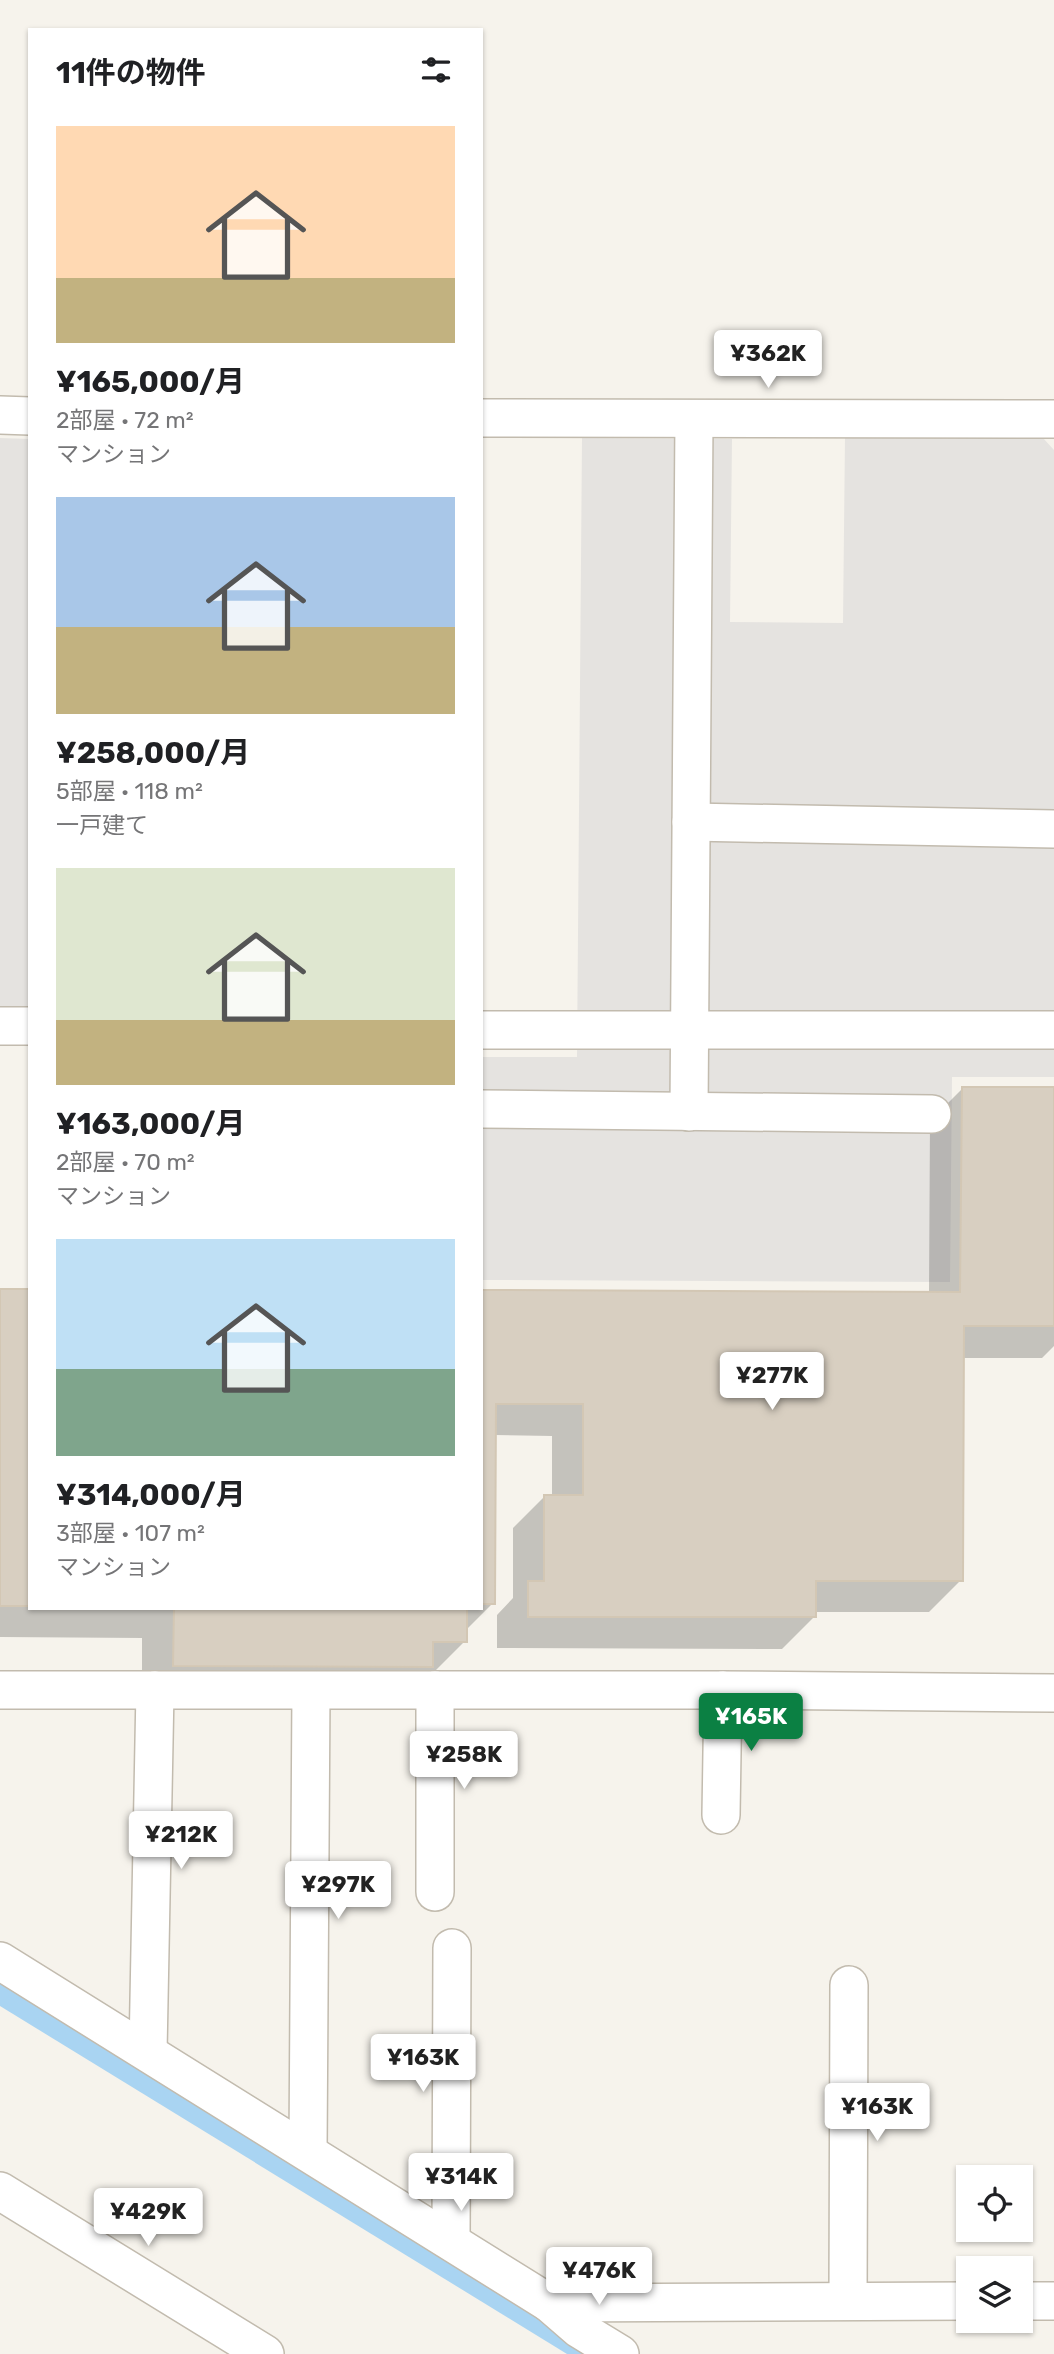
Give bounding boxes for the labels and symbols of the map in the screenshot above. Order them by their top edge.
pin: ¥362K [719,330,817,390]
pin: ¥277K [723,1352,821,1412]
pin: ¥165K [702,1694,800,1753]
pin: ¥258K [415,1732,513,1791]
pin: ¥212K [132,1812,230,1871]
pin: ¥297K [289,1862,387,1921]
pin: ¥163K [374,2035,472,2094]
pin: ¥163K [828,2084,926,2143]
pin: ¥314K [412,2154,510,2213]
pin: ¥429K [99,2188,197,2248]
pin: ¥476K [550,2248,648,2307]

